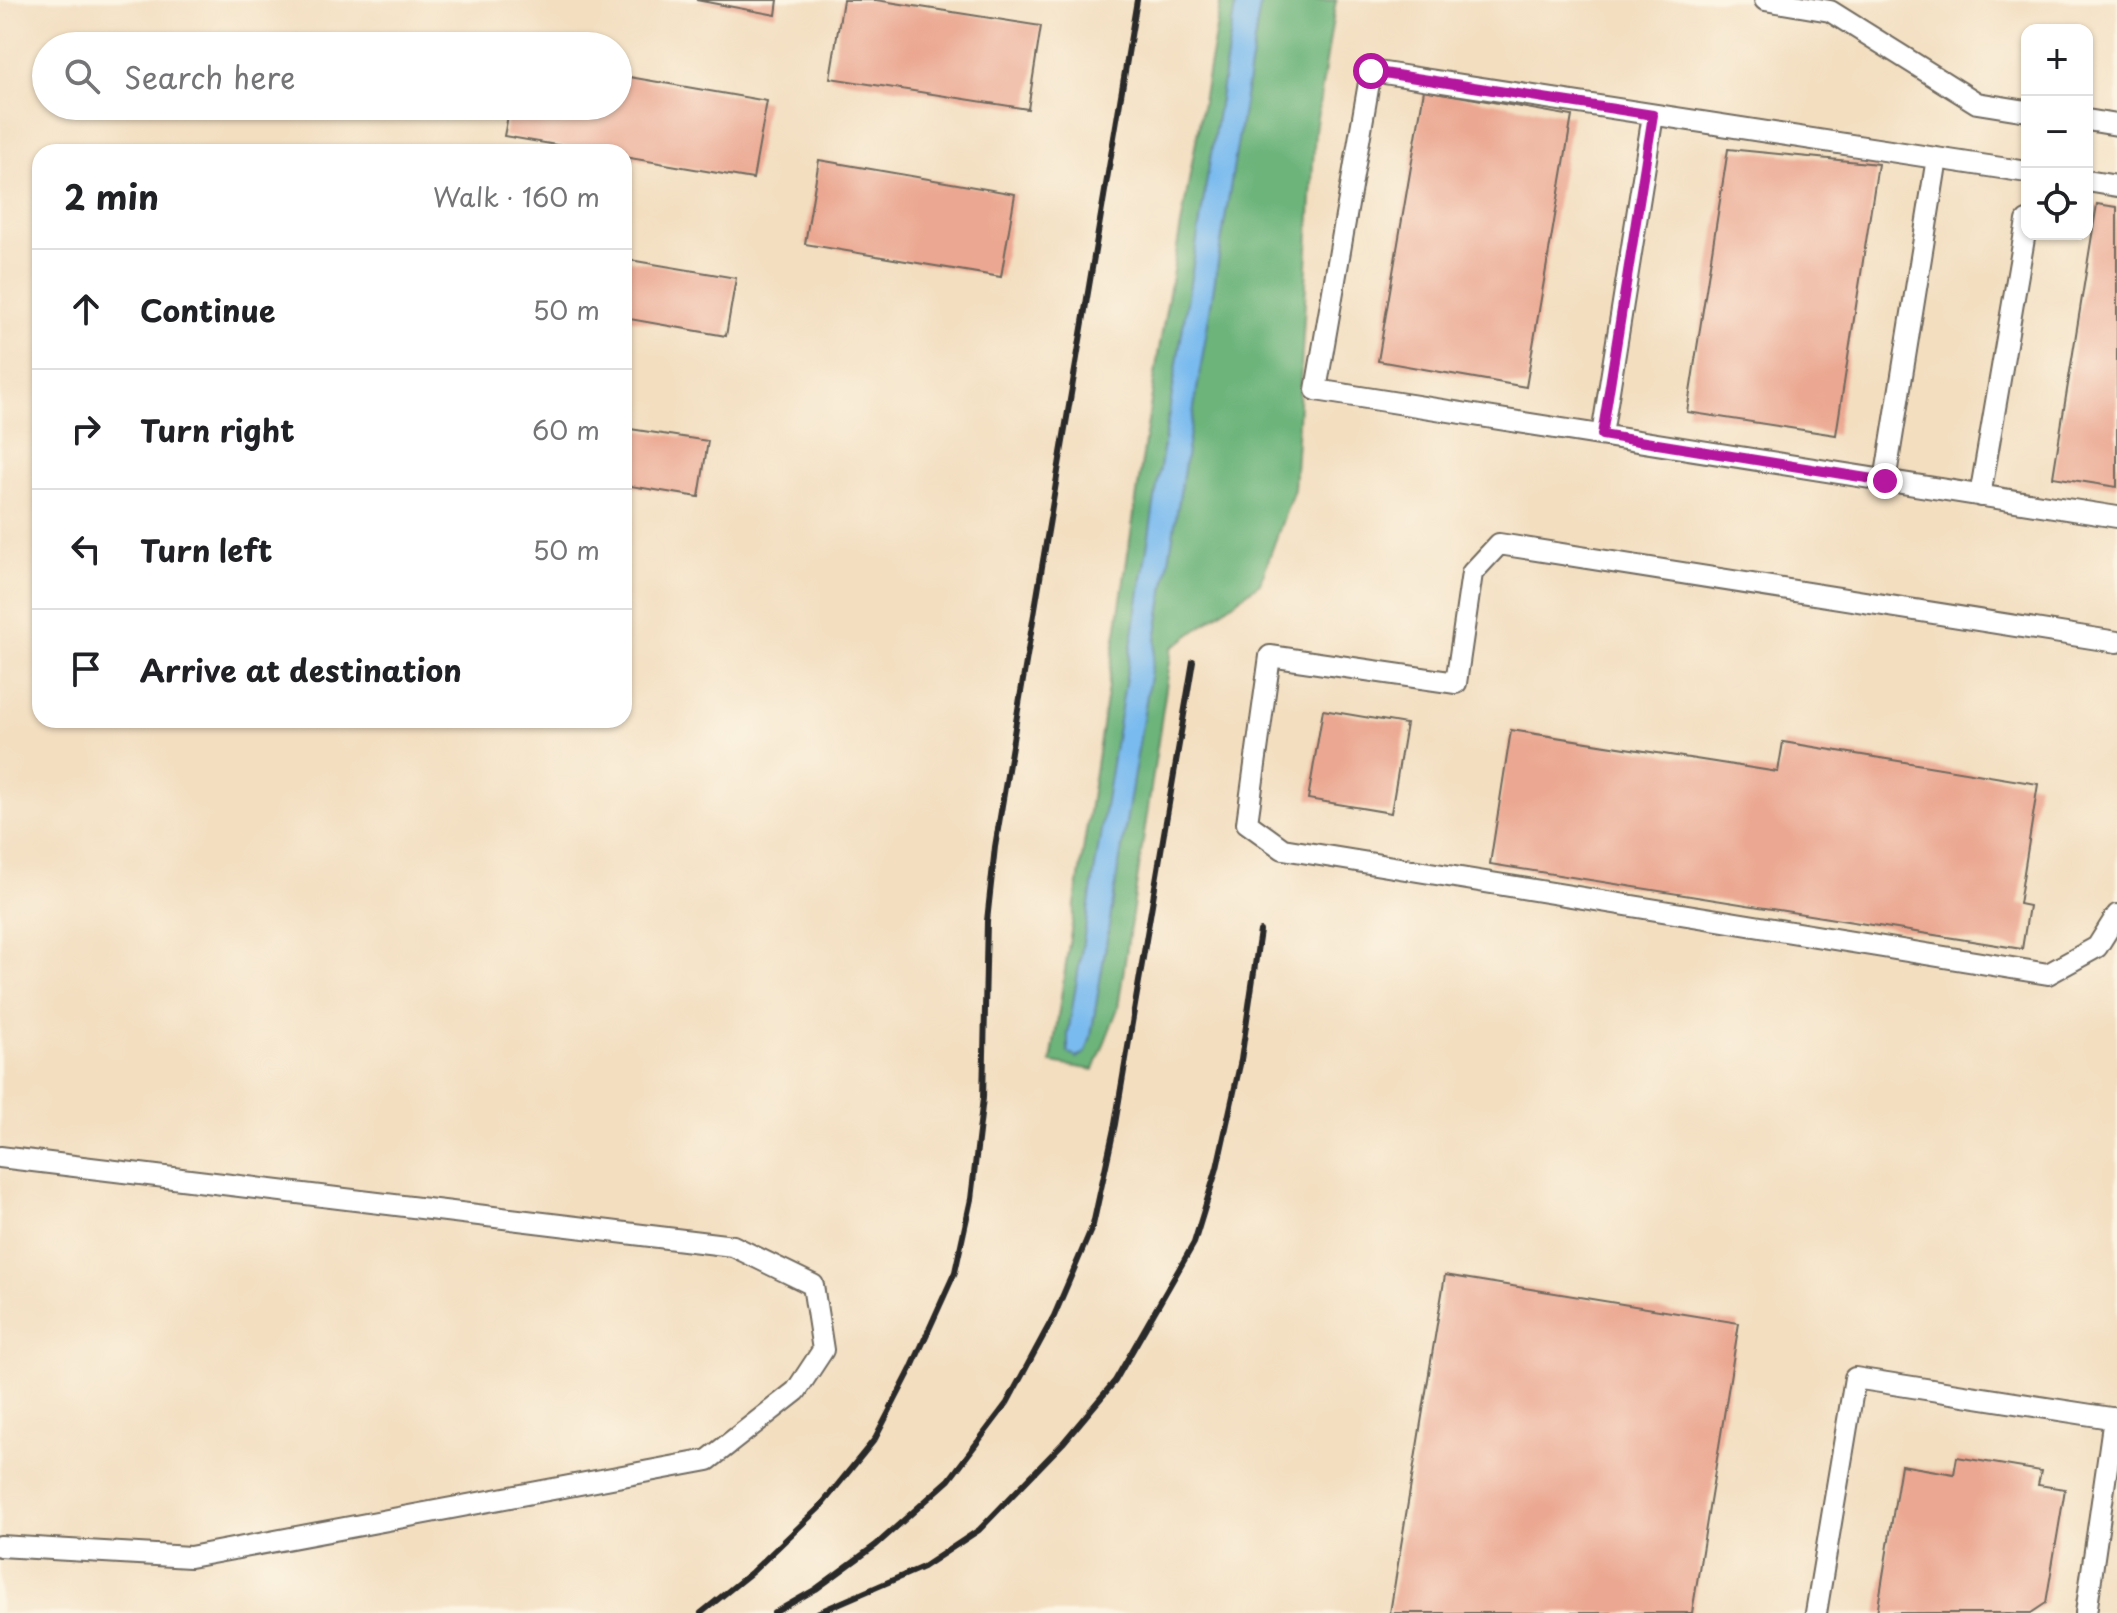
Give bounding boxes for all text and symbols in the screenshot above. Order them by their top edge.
map controls [2021,24,2093,240]
button: + [2021,24,2093,96]
search box [32,32,632,120]
route start [1353,53,1389,89]
icon: search [60,54,104,98]
text: Search here [124,54,296,99]
button: − [2021,96,2093,168]
button: locate [2021,168,2093,240]
text: 2 min [64,170,159,222]
text: Walk · 160 m [433,177,600,216]
icon: ahead [64,287,108,331]
text: Continue [140,287,275,332]
text: 50 m [533,290,600,329]
icon: right [64,407,108,451]
text: Turn right [140,407,295,452]
text: 60 m [532,410,600,449]
route end [1867,463,1903,499]
icon: left [64,527,108,571]
text: Turn left [140,527,272,572]
text: 50 m [533,530,600,569]
icon: arrive [64,647,108,691]
text: Arrive at destination [140,647,462,692]

